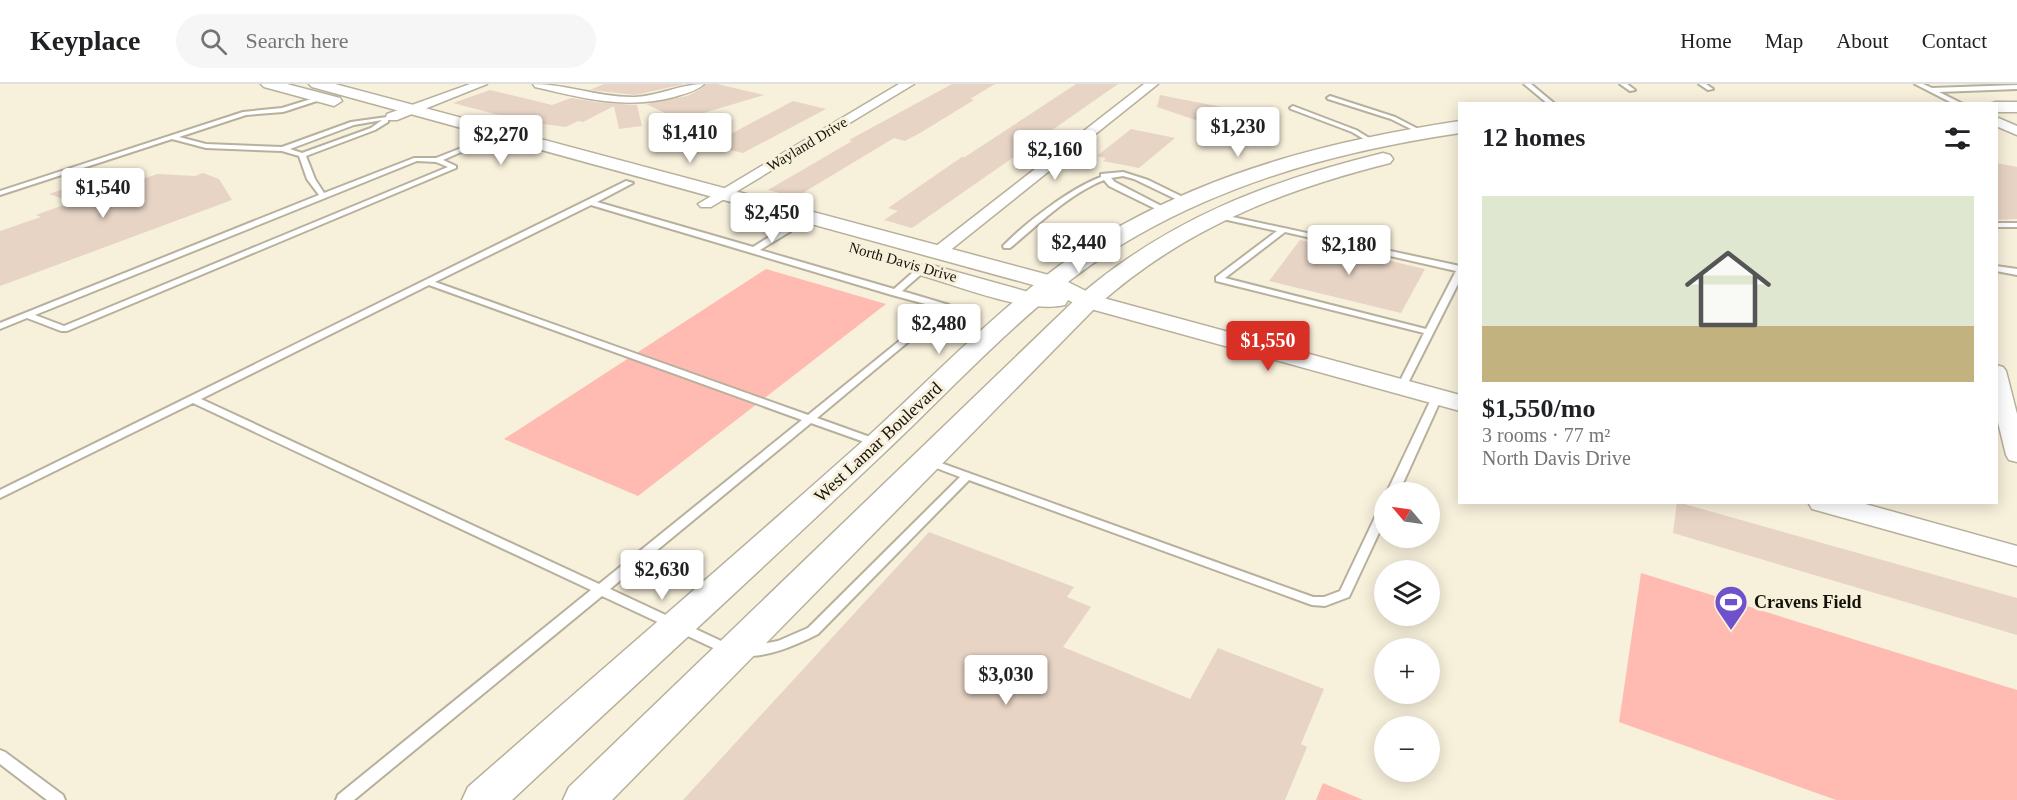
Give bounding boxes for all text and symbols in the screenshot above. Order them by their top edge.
search box [176,14,596,68]
text: Keyplace [30,25,140,56]
icon: search [197,25,230,58]
text: Search here [245,28,349,53]
text: Home [1680,29,1732,53]
text: Map [1765,29,1803,53]
text: About [1836,29,1889,53]
text: Contact [1922,29,1987,53]
pin: $1,230 [1189,107,1287,158]
pin: $1,410 [641,113,739,164]
street label: Wayland Drive [764,114,850,174]
pin: $2,270 [452,115,550,166]
text: $1,230 [1211,115,1266,137]
text: $1,410 [663,121,718,143]
icon: filters [1941,122,1974,155]
text: $2,270 [474,123,529,145]
text: 12 homes [1482,123,1585,152]
pin: $2,160 [1006,130,1104,181]
text: $2,160 [1028,138,1083,160]
pin: $1,540 [54,168,152,219]
text: $1,540 [76,176,131,198]
pin: $2,450 [723,193,821,244]
text: $2,450 [745,201,800,223]
pin: $2,440 [1030,223,1128,274]
pin: $2,180 [1300,225,1398,276]
text: $2,440 [1052,231,1107,253]
text: $2,180 [1322,233,1377,255]
icon: home [1674,235,1782,343]
street label: North Davis Drive [847,239,959,285]
pin: $2,480 [890,304,988,355]
text: $2,480 [912,312,967,334]
pin: $1,550 [1219,321,1317,372]
text: $1,550 [1241,329,1296,351]
street label: West Lamar Boulevard [810,378,946,506]
text: $1,550/mo [1482,394,1595,423]
text: 3 rooms · 77 m² [1482,424,1610,446]
text: North Davis Drive [1482,447,1631,469]
north arrow [1374,482,1440,548]
map controls [1374,482,1440,782]
pin: $2,630 [613,550,711,601]
text: $2,630 [635,558,690,580]
button: layers [1374,560,1440,626]
sports icon: Cravens Field [1713,584,1749,631]
place label: Cravens Field [1754,592,1862,612]
button: + [1374,638,1440,704]
pin: $3,030 [957,655,1055,706]
text: $3,030 [979,663,1034,685]
button: − [1374,716,1440,782]

